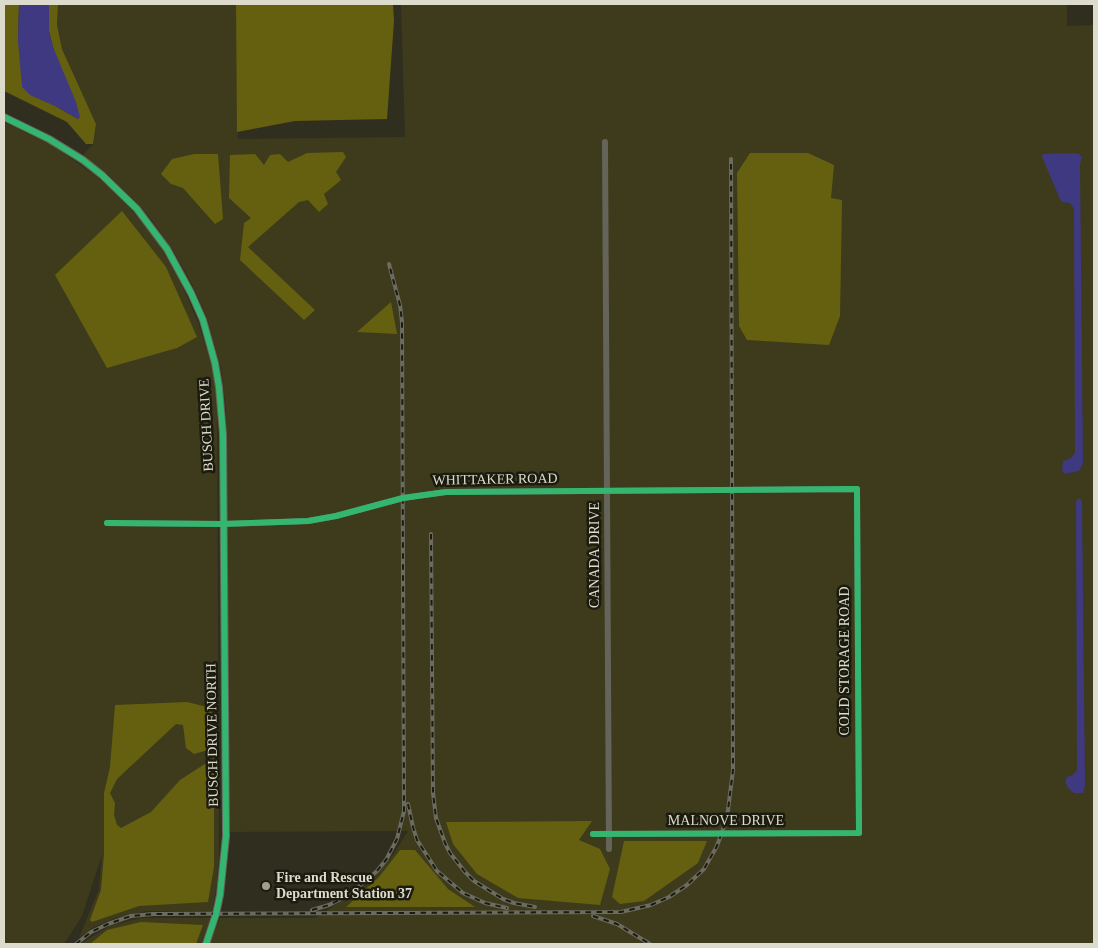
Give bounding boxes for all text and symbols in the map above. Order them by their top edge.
street label: BUSCH DRIVE [196,378,218,472]
street label: WHITTAKER ROAD [432,471,558,489]
street label: CANADA DRIVE [587,502,603,608]
street label: COLD STORAGE ROAD [837,586,853,736]
street label: BUSCH DRIVE NORTH [203,663,223,807]
street label: MALNOVE DRIVE [668,813,784,829]
place label: Fire and Rescue Department Station 37 [276,870,412,902]
marker: Fire and Rescue Department Station 37 [260,880,272,892]

